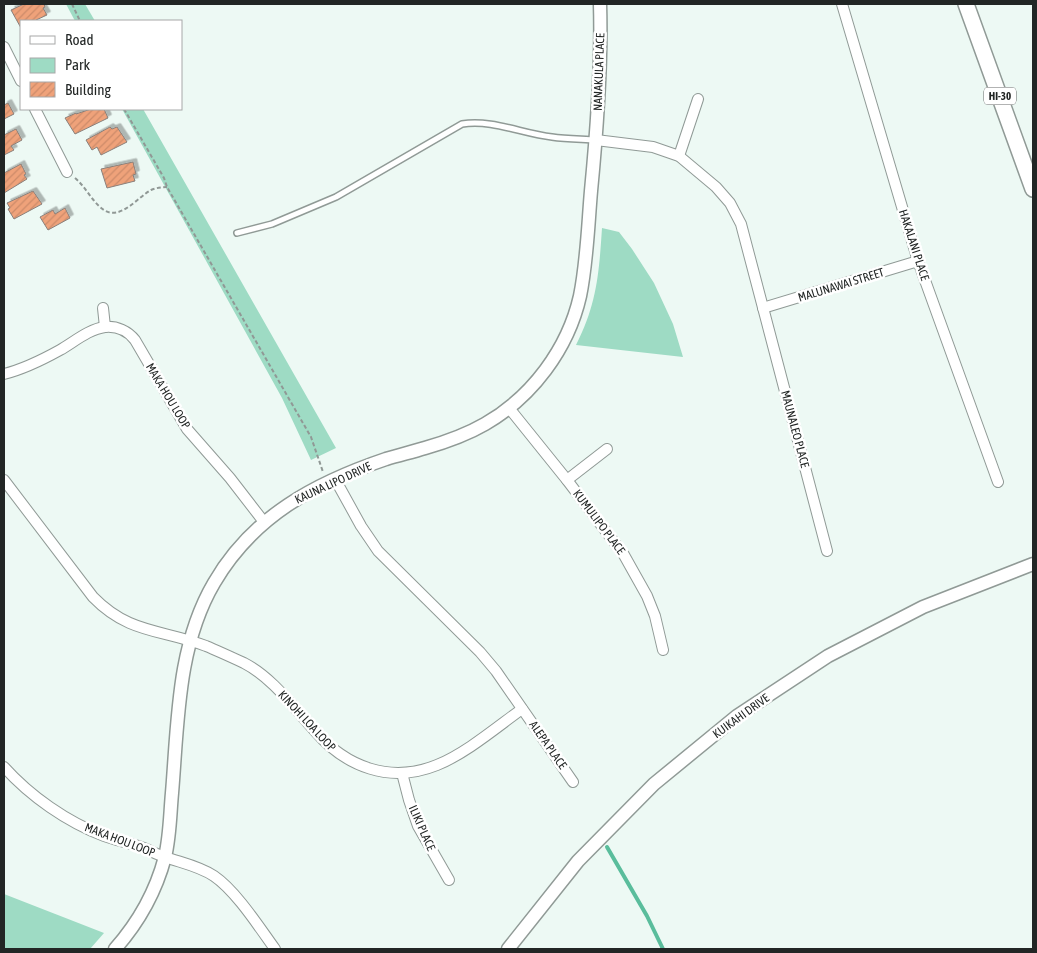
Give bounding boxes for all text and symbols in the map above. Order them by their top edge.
legend [20,20,182,110]
text: Road [65,31,94,48]
street label: NANAKULA PLACE [591,33,607,111]
text: Park [65,56,90,73]
text: Building [65,81,111,98]
road number: HI-30 [984,88,1016,104]
street label: HAKALANI PLACE [896,208,932,282]
street label: MALUNAWAI STREET [796,265,886,305]
street label: MAKA HOU LOOP [143,361,193,432]
street label: MAUNALEO PLACE [778,389,812,469]
street label: KAUNA LIPO DRIVE [293,459,373,507]
street label: KUMULIPO PLACE [570,487,628,557]
street label: KINOHI LOA LOOP [275,688,339,754]
street label: KUIKAHI DRIVE [710,691,772,741]
street label: ALEPA PLACE [526,718,570,772]
street label: ILIKI PLACE [406,803,438,853]
street label: MAKA HOU LOOP [83,820,157,860]

